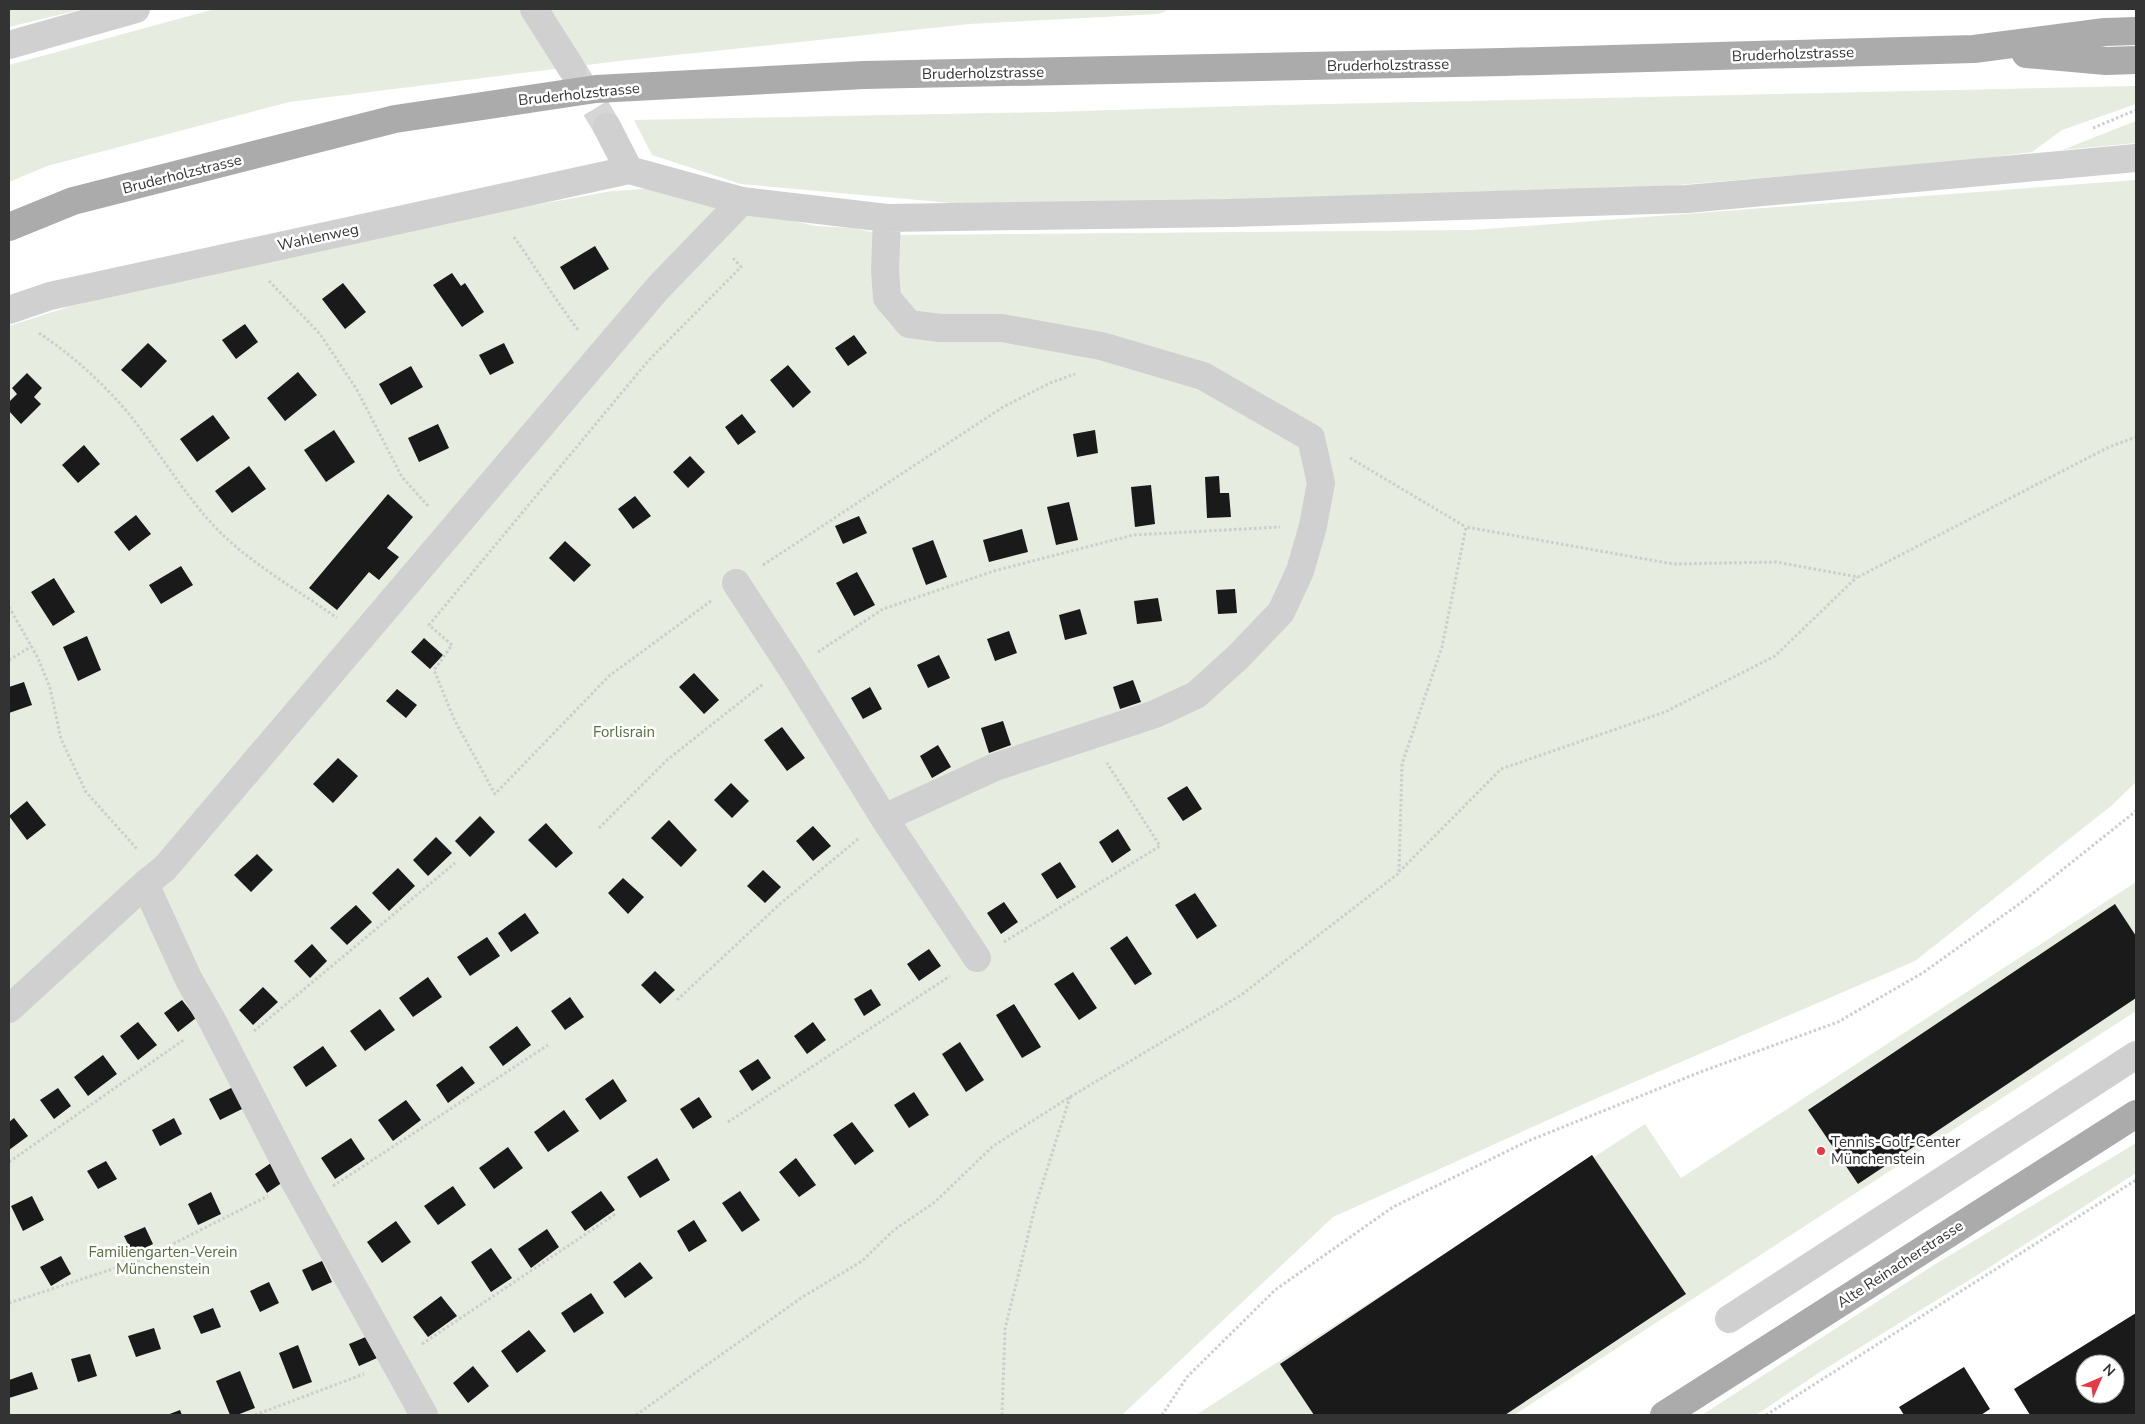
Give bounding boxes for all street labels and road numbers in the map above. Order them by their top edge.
street label: Bruderholzstrasse [1732,42,1854,66]
street label: Bruderholzstrasse [1327,54,1449,76]
street label: Bruderholzstrasse [922,62,1044,84]
street label: Bruderholzstrasse [517,78,641,110]
street label: Bruderholzstrasse [120,150,244,198]
street label: Wahlenweg [276,219,360,255]
street label: Alte Reinacherstrasse [1833,1216,1967,1312]

